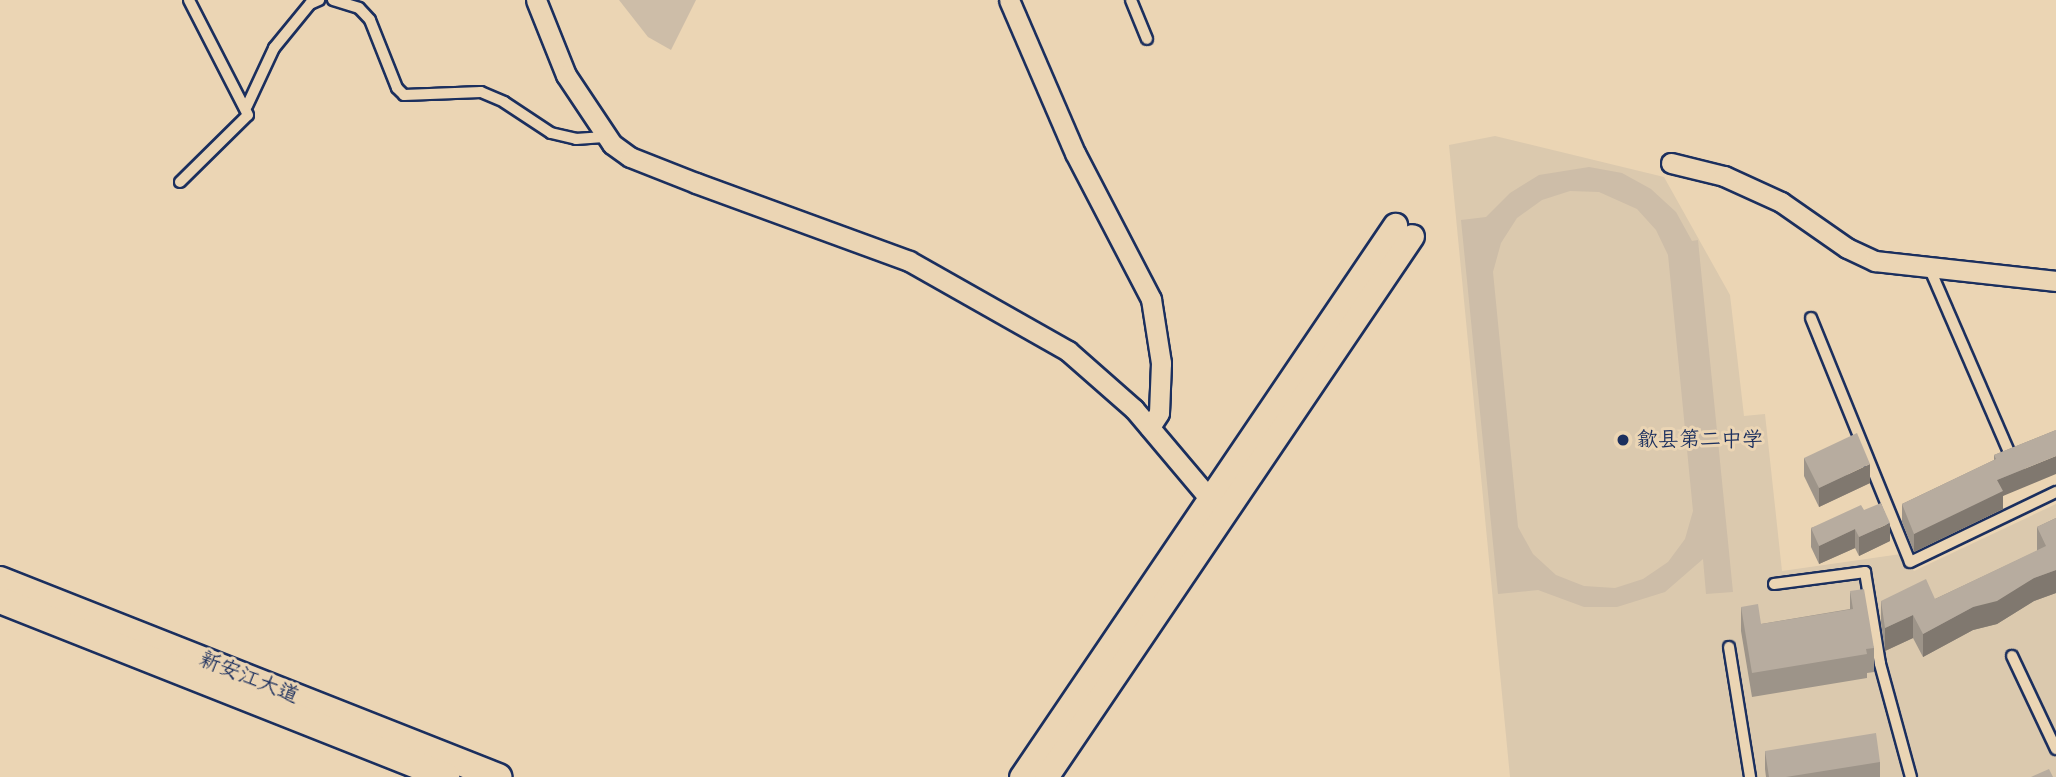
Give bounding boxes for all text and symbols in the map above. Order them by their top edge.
place label: 歙县第二中学 [1637,427,1763,453]
marker: 歙县第二中学 [1615,432,1631,448]
street label: 新安江大道 [196,647,302,709]

